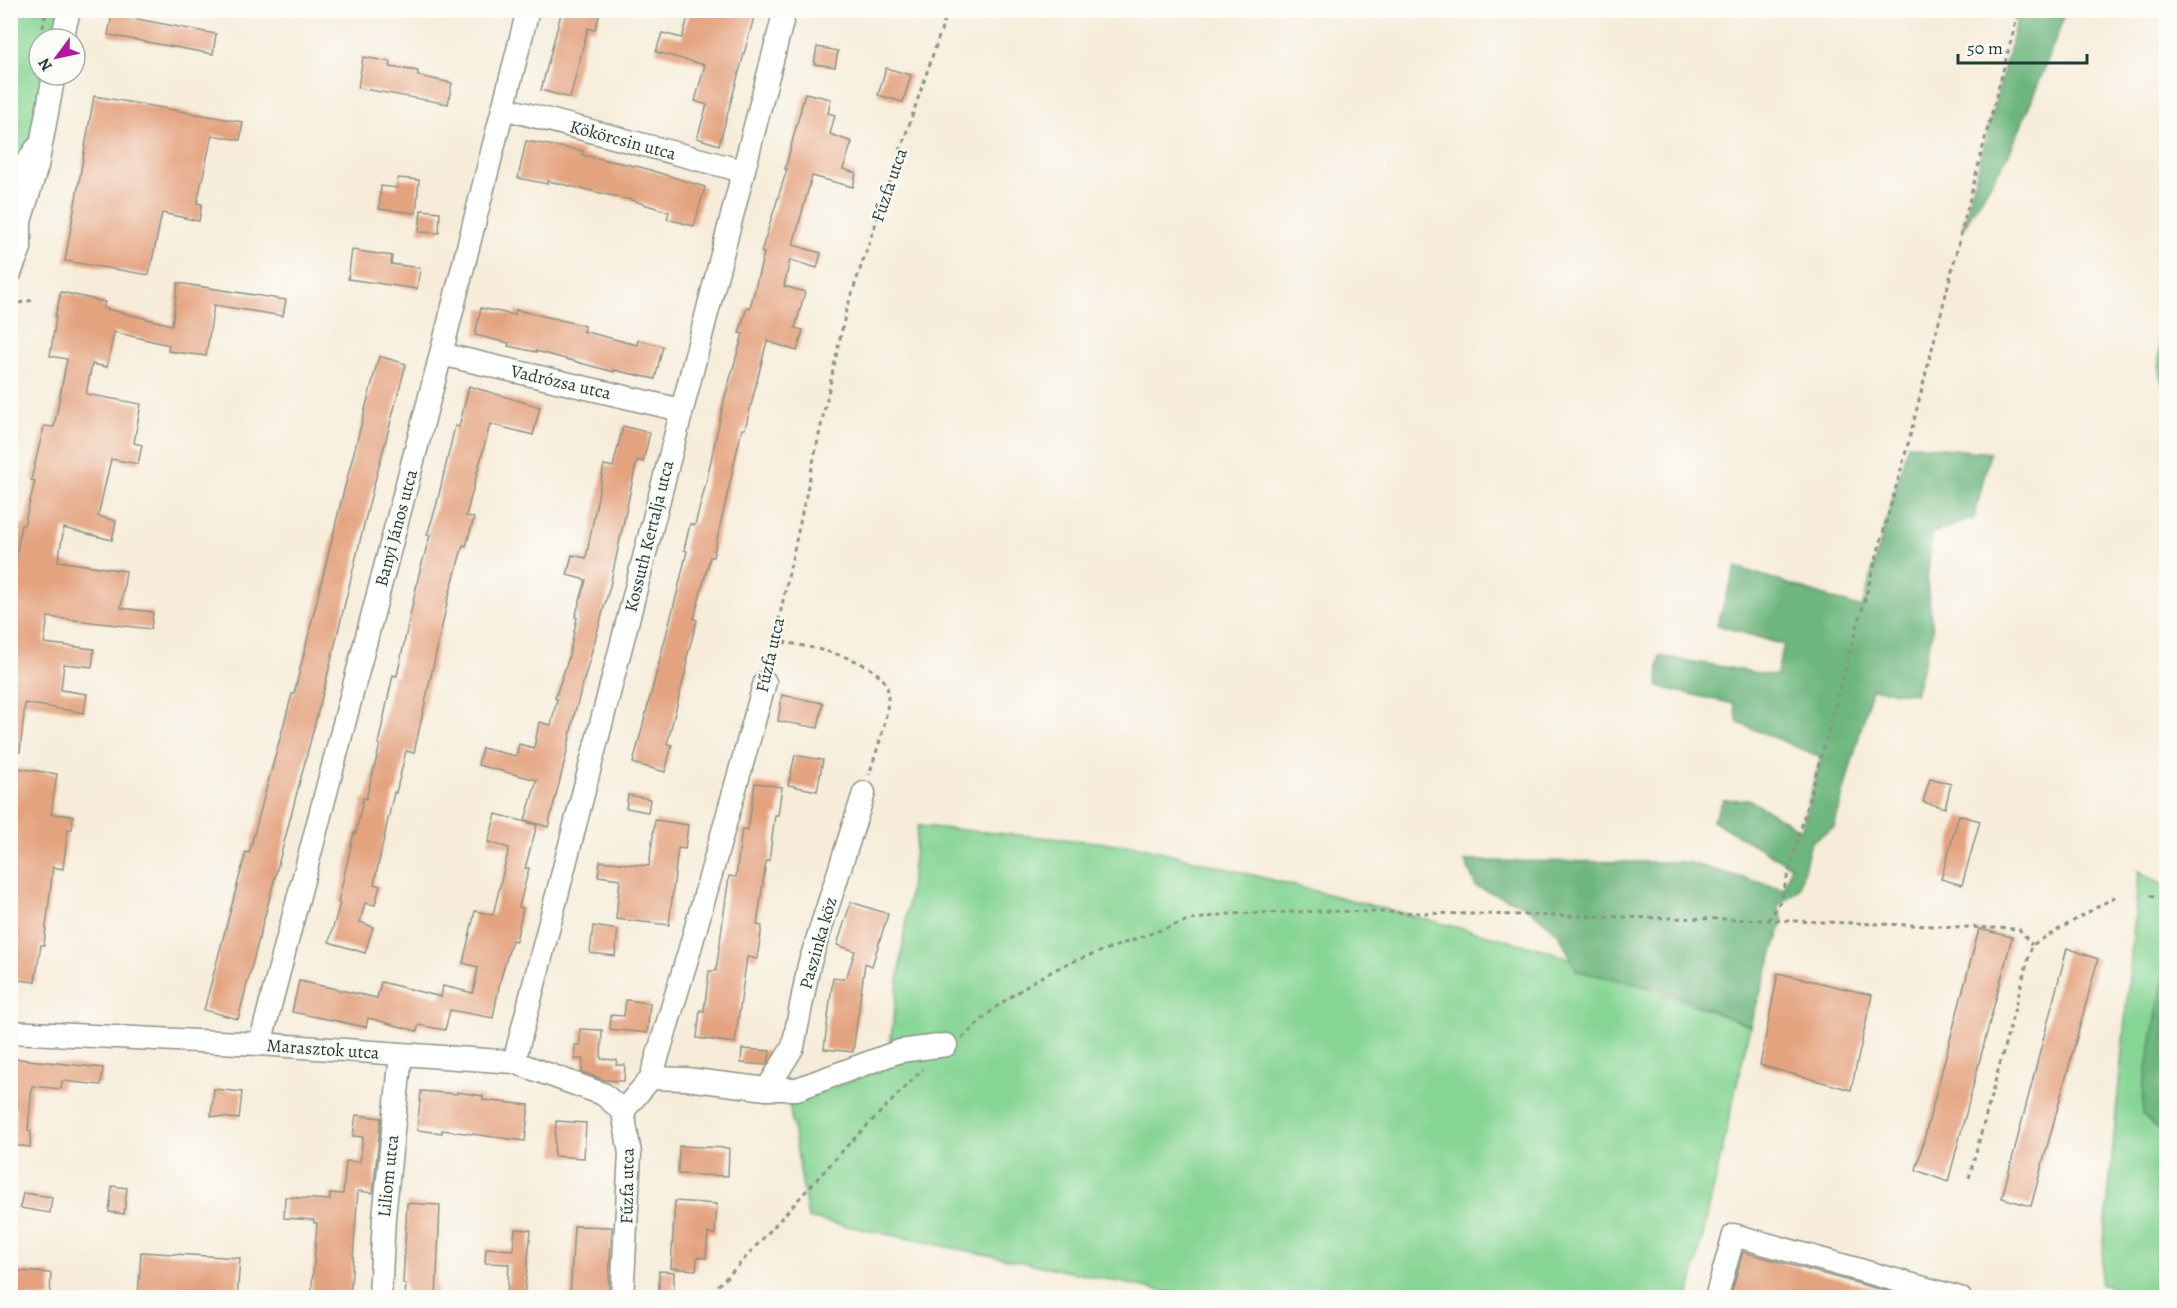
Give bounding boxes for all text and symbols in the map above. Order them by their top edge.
north arrow [27,27,87,87]
scale bar [1958,27,2087,65]
text: 50 m [1967,36,2003,60]
text: N [33,53,58,76]
street label: Kökörcsin utca [567,114,679,166]
street label: Fűzfa utca [865,144,913,225]
street label: Vadrózsa utca [508,359,614,405]
street label: Kossuth Kertalja utca [619,457,680,614]
street label: Banyi János utca [369,466,423,589]
street label: Fűzfa utca [750,614,790,695]
street label: Paszinka köz [793,894,843,992]
street label: Marasztok utca [266,1033,381,1065]
street label: Liliom utca [372,1133,404,1218]
street label: Fűzfa utca [614,1147,640,1224]

